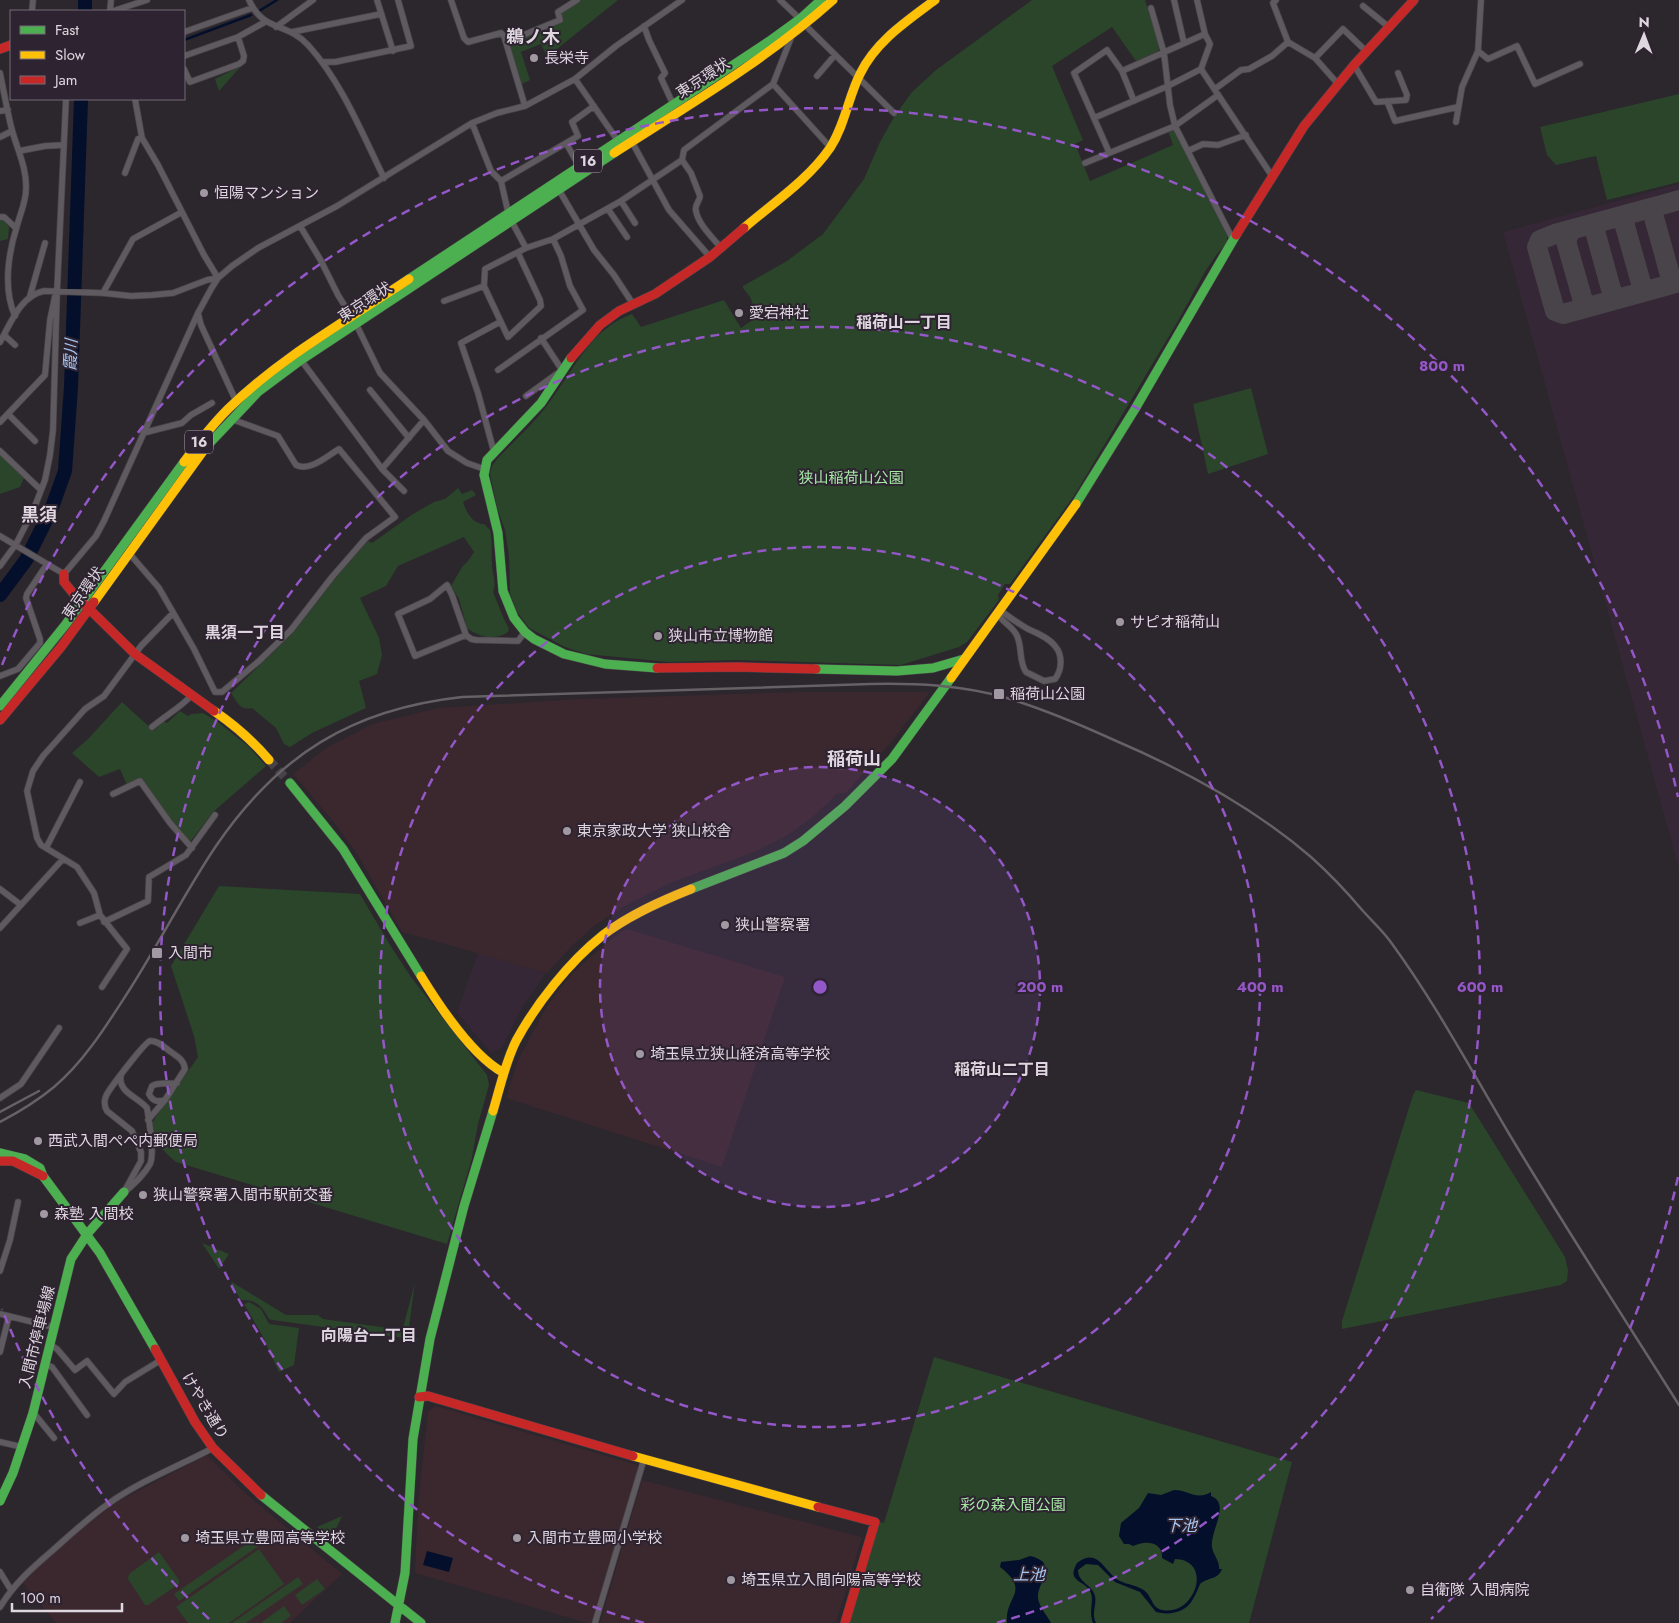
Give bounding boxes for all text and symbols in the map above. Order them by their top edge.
legend [10,10,185,100]
north arrow [1619,10,1669,60]
text: N [1638,12,1650,32]
text: Fast [55,19,79,41]
district label: 鵜ノ木 [506,24,560,50]
text: Slow [55,44,86,66]
place label: 長栄寺 [544,47,589,69]
marker: 長栄寺 [528,52,540,64]
street label: 東京環状 [672,52,734,104]
text: Jam [53,69,78,91]
road number: 16 [574,150,602,172]
place label: 恒陽マンション [214,182,319,204]
marker: 恒陽マンション [198,187,210,199]
street label: 東京環状 [334,276,396,328]
place label: 愛宕神社 [749,302,809,324]
marker: 愛宕神社 [733,307,745,319]
district label: 稲荷山一丁目 [856,311,952,334]
water label: 霞川 [58,336,83,372]
text: 800 m [1419,355,1465,377]
road number: 16 [185,431,213,454]
park label: 狭山稲荷山公園 [798,467,904,489]
district label: 黒須 [21,502,57,528]
street label: 東京環状 [57,562,109,624]
place label: サピオ稲荷山 [1130,611,1220,633]
marker: サピオ稲荷山 [1114,616,1126,628]
district label: 黒須一丁目 [205,621,285,644]
place label: 狭山市立博物館 [668,625,773,647]
marker: 狭山市立博物館 [652,630,664,642]
place label: 稲荷山公園 [1010,683,1085,705]
marker: 稲荷山公園 [992,687,1006,701]
district label: 稲荷山 [827,746,881,772]
place label: 東京家政大学 狭山校舎 [577,820,732,842]
marker: 東京家政大学 狭山校舎 [561,825,573,837]
place label: 狭山警察署 [735,914,810,936]
marker: 狭山警察署 [719,919,731,931]
place label: 入間市 [168,942,213,964]
marker: 入間市 [150,946,164,960]
text: 200 m [1017,976,1063,998]
text: 400 m [1236,976,1284,998]
text: 600 m [1457,976,1503,998]
centre of rings [811,978,829,996]
place label: 埼玉県立狭山経済高等学校 [650,1043,830,1065]
marker: 埼玉県立狭山経済高等学校 [634,1048,646,1060]
district label: 稲荷山二丁目 [954,1058,1050,1081]
place label: 西武入間ぺぺ内郵便局 [48,1130,198,1152]
marker: 西武入間ぺぺ内郵便局 [32,1135,44,1147]
place label: 狭山警察署入間市駅前交番 [153,1184,333,1206]
marker: 狭山警察署入間市駅前交番 [137,1189,149,1201]
place label: 森塾 入間校 [54,1203,134,1225]
marker: 森塾 入間校 [38,1208,50,1220]
street label: 入間市停車場線 [14,1283,60,1391]
district label: 向陽台一丁目 [321,1324,417,1347]
street label: けやき通り [176,1368,234,1444]
park label: 彩の森入間公園 [960,1494,1066,1516]
water label: 下池 [1165,1514,1199,1537]
place label: 埼玉県立豊岡高等学校 [195,1527,345,1549]
place label: 入間市立豊岡小学校 [527,1527,662,1549]
marker: 埼玉県立豊岡高等学校 [179,1532,191,1544]
marker: 入間市立豊岡小学校 [511,1532,523,1544]
water label: 上池 [1013,1563,1047,1586]
place label: 埼玉県立入間向陽高等学校 [741,1569,921,1591]
marker: 埼玉県立入間向陽高等学校 [725,1574,737,1586]
place label: 自衛隊 入間病院 [1420,1579,1530,1601]
scale bar [12,1580,122,1612]
marker: 自衛隊 入間病院 [1404,1584,1416,1596]
text: 100 m [20,1587,61,1609]

